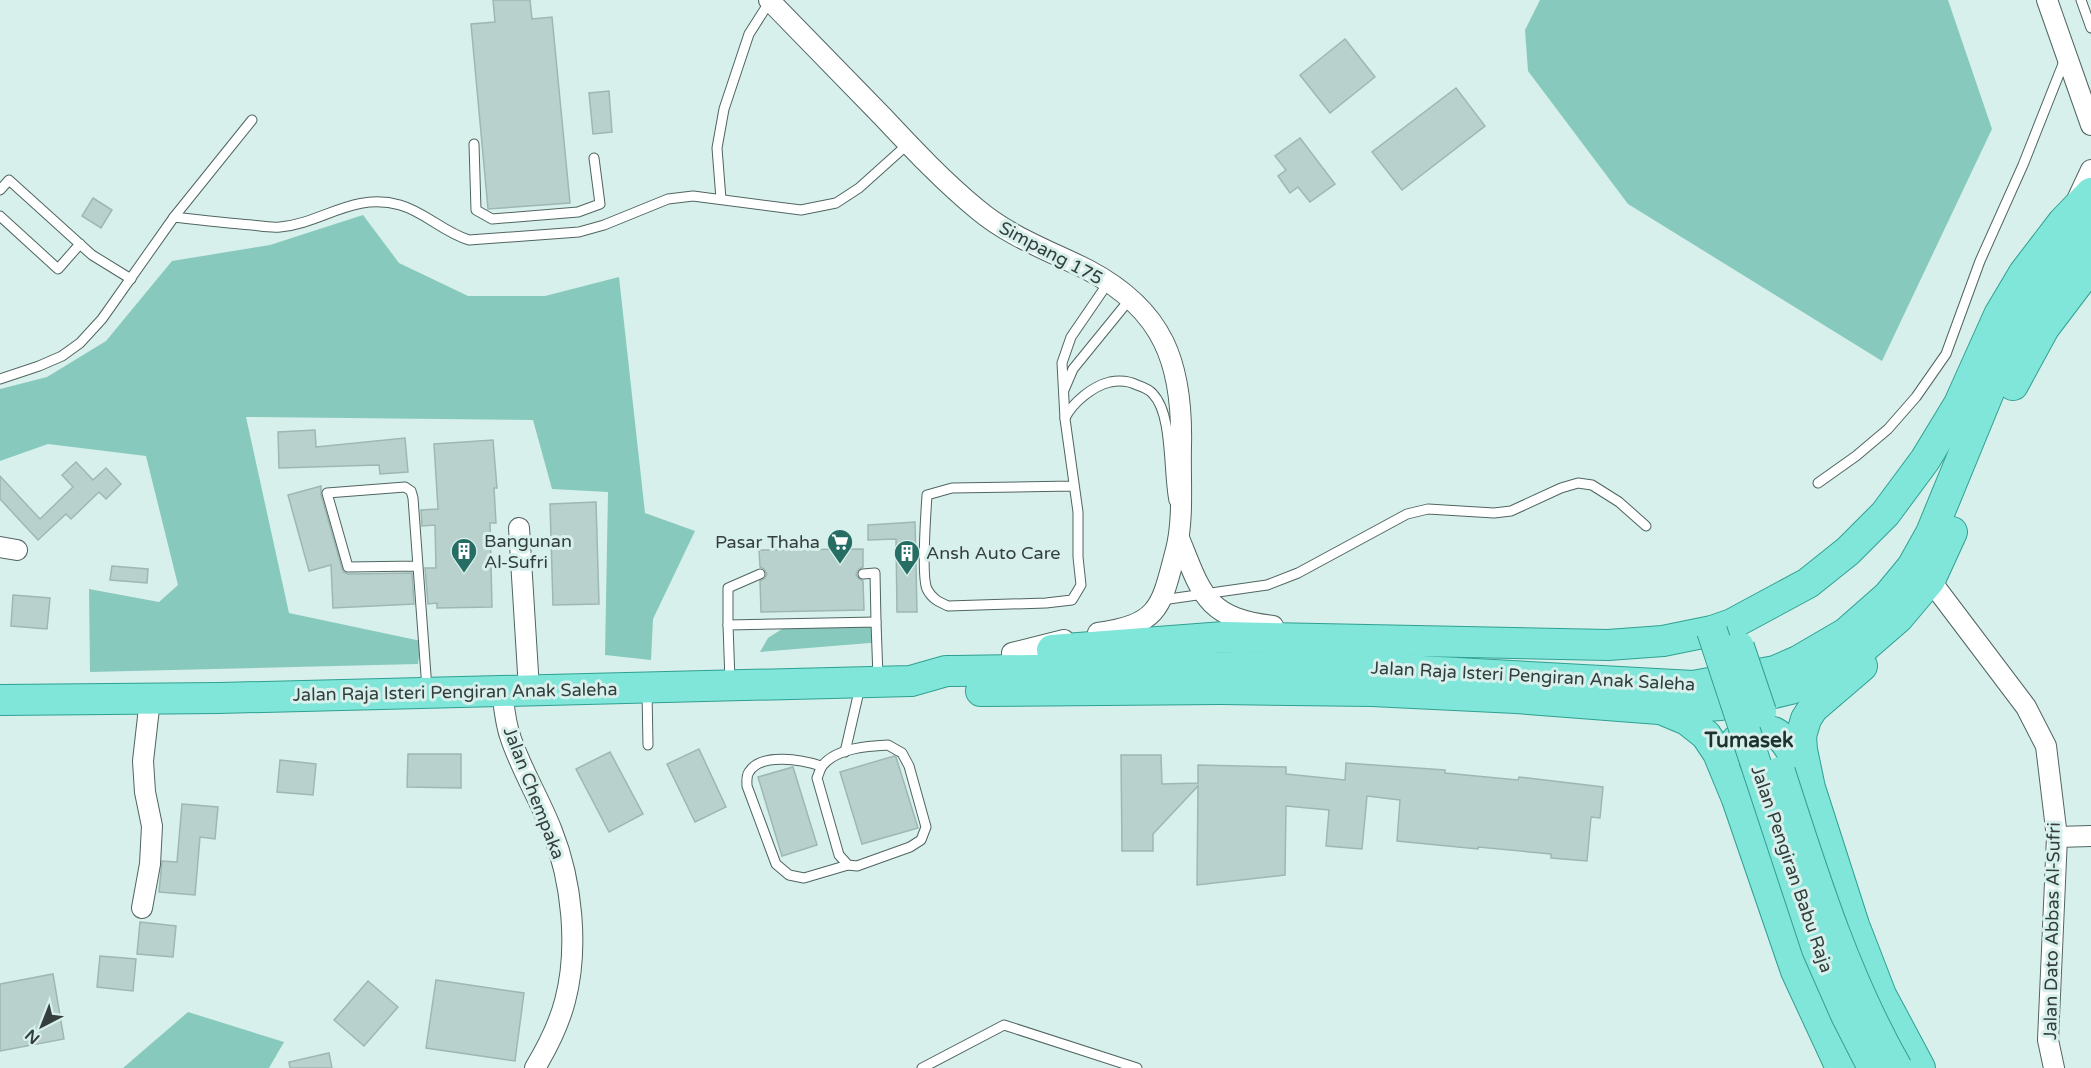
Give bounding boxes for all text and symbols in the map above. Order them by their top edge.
street label: Simpang 175 [995,216,1107,290]
supermarket icon: Pasar Thaha [825,527,855,565]
place label: Bangunan Al-Sufri [484,530,572,573]
place label: Pasar Thaha [715,531,820,553]
building icon: Bangunan Al-Sufri [449,536,479,574]
building icon: Ansh Auto Care [892,538,922,576]
place label: Ansh Auto Care [926,542,1061,564]
street label: Jalan Raja Isteri Pengiran Anak Saleha [1370,657,1696,695]
street label: Jalan Raja Isteri Pengiran Anak Saleha [292,678,618,706]
street label: Jalan Chempaka [499,724,569,862]
district label: Tumasek [1704,728,1794,753]
street label: Jalan Pengiran Babu Raja [1746,763,1838,975]
street label: Jalan Dato Abbas Al-Sufri [2039,822,2065,1040]
north arrow [12,996,72,1056]
text: N [21,1025,44,1048]

